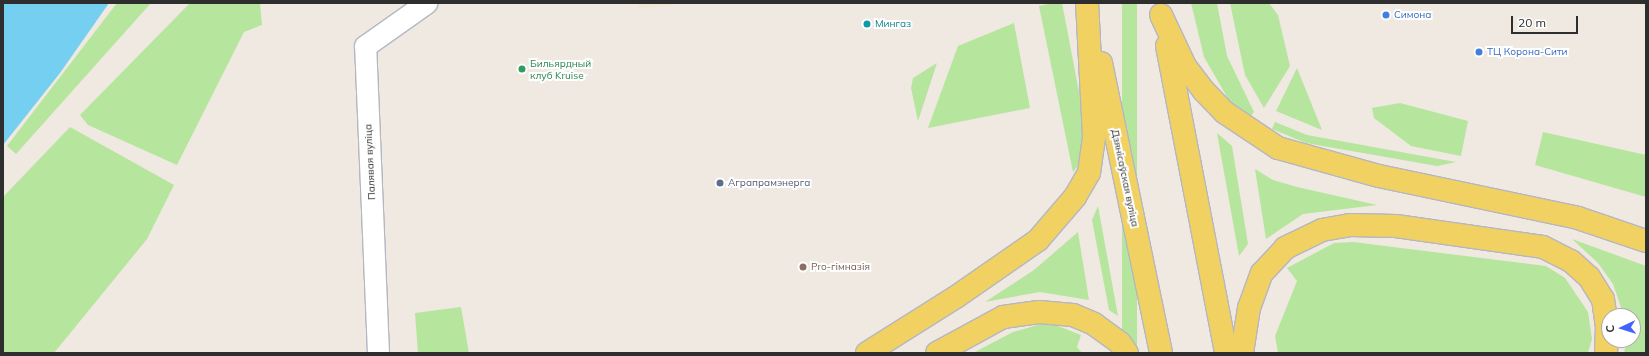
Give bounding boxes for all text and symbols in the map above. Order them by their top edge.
scale bar [1513,8,1580,34]
place label: Симона [1394,9,1431,21]
marker: Симона [1381,10,1391,20]
text: 20 m [1518,15,1546,30]
place label: Мингаз [875,18,911,30]
marker: Мингаз [862,19,872,29]
place label: ТЦ Корона-Сити [1487,46,1568,58]
marker: ТЦ Корона-Сити [1474,47,1484,57]
place label: Бильярдный клуб Kruise [530,57,591,80]
marker: Бильярдный клуб Kruise [517,64,527,74]
street label: Палявая вуліца [362,124,378,200]
street label: Дзянісаўская вуліца [1109,128,1141,228]
place label: Аграпрамэнерга [728,177,810,189]
marker: Аграпрамэнерга [715,178,725,188]
place label: Pro-гімназія [811,261,870,273]
marker: Pro-гімназія [798,262,808,272]
north arrow [1601,308,1641,348]
text: С [1603,325,1617,333]

